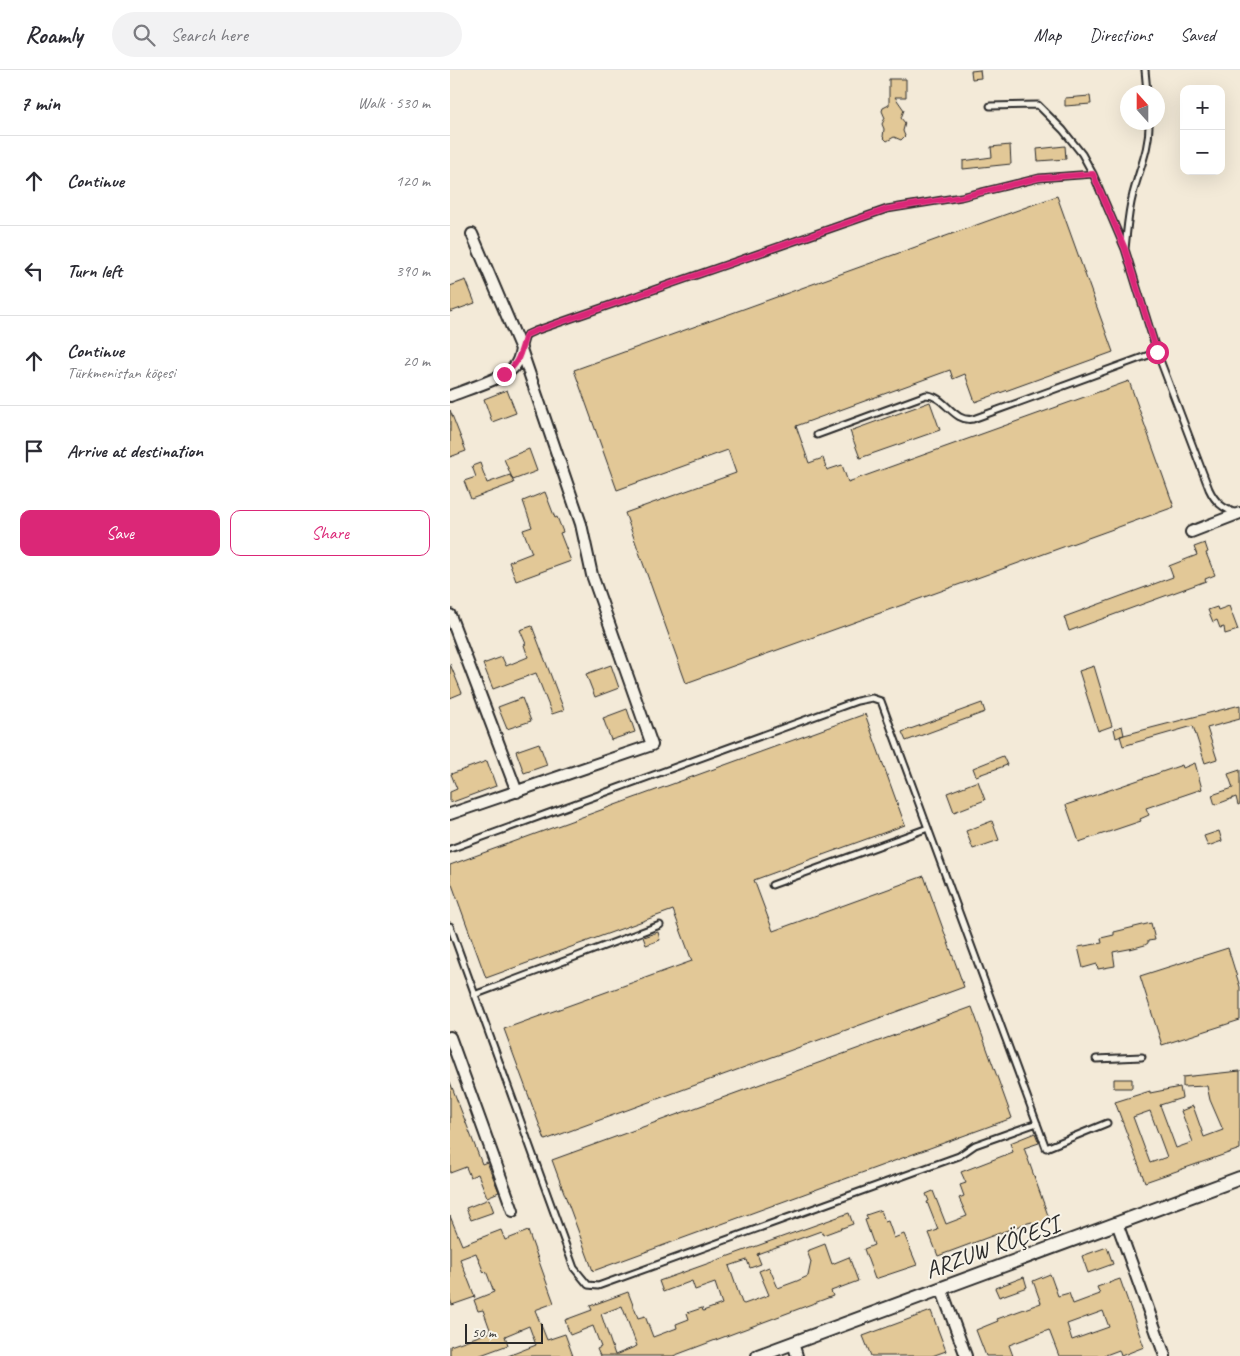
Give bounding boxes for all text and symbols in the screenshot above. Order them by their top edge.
search box [112,12,462,57]
text: Roamly [25,20,82,50]
icon: search [130,21,158,49]
text: Search here [170,23,248,47]
text: Map [1034,24,1061,46]
text: Directions [1089,24,1152,46]
text: Saved [1180,24,1215,46]
north arrow [1120,85,1165,130]
map controls [1180,85,1225,175]
button: + [1180,85,1225,130]
text: 7 min [20,90,60,116]
text: Walk · 530 m [358,93,430,113]
button: − [1180,130,1225,175]
icon: ahead [20,167,48,195]
text: Continue [67,169,124,193]
text: 120 m [396,171,430,191]
icon: left [20,257,48,285]
text: Turn left [67,259,122,283]
text: 390 m [396,261,430,281]
text: Continue [67,339,124,363]
route start [1146,341,1169,364]
icon: ahead [20,347,48,375]
text: 20 m [403,351,430,371]
text: Türkmenistan köçesi [67,363,175,383]
route end [493,363,516,386]
icon: arrive [20,437,48,465]
text: Arrive at destination [67,439,203,463]
button: Save [20,510,220,556]
button: Share [230,510,430,556]
street label: ARZUW KÖÇESI [921,1207,1068,1285]
scale bar [465,1321,542,1344]
text: 50 m [472,1324,496,1341]

